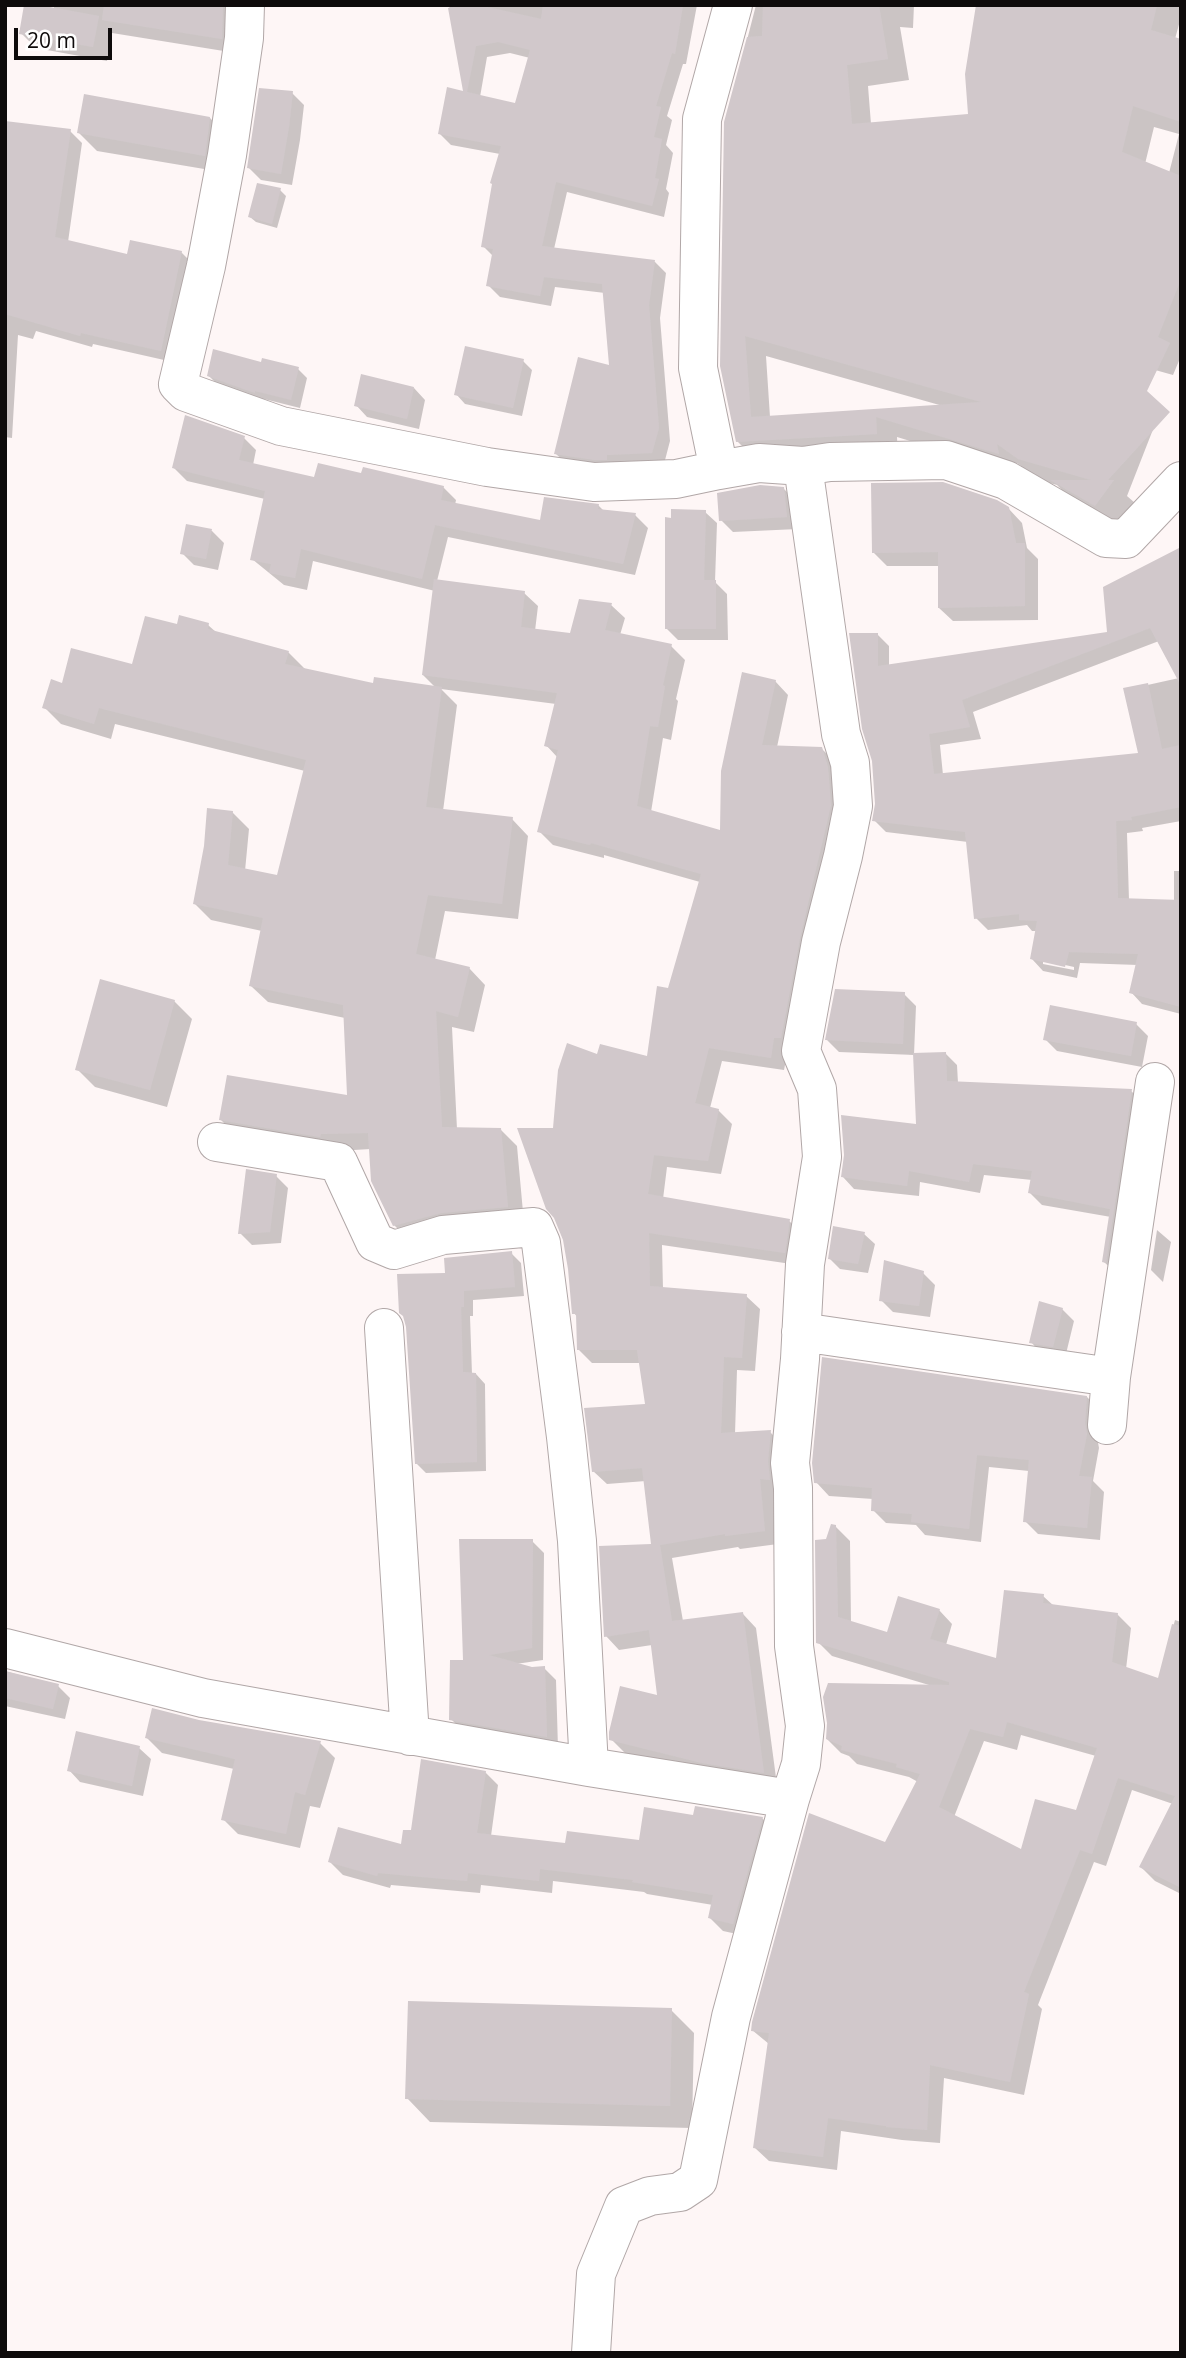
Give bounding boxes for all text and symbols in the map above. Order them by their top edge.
scale bar [18,14,116,58]
text: 20 m [27,26,76,54]

